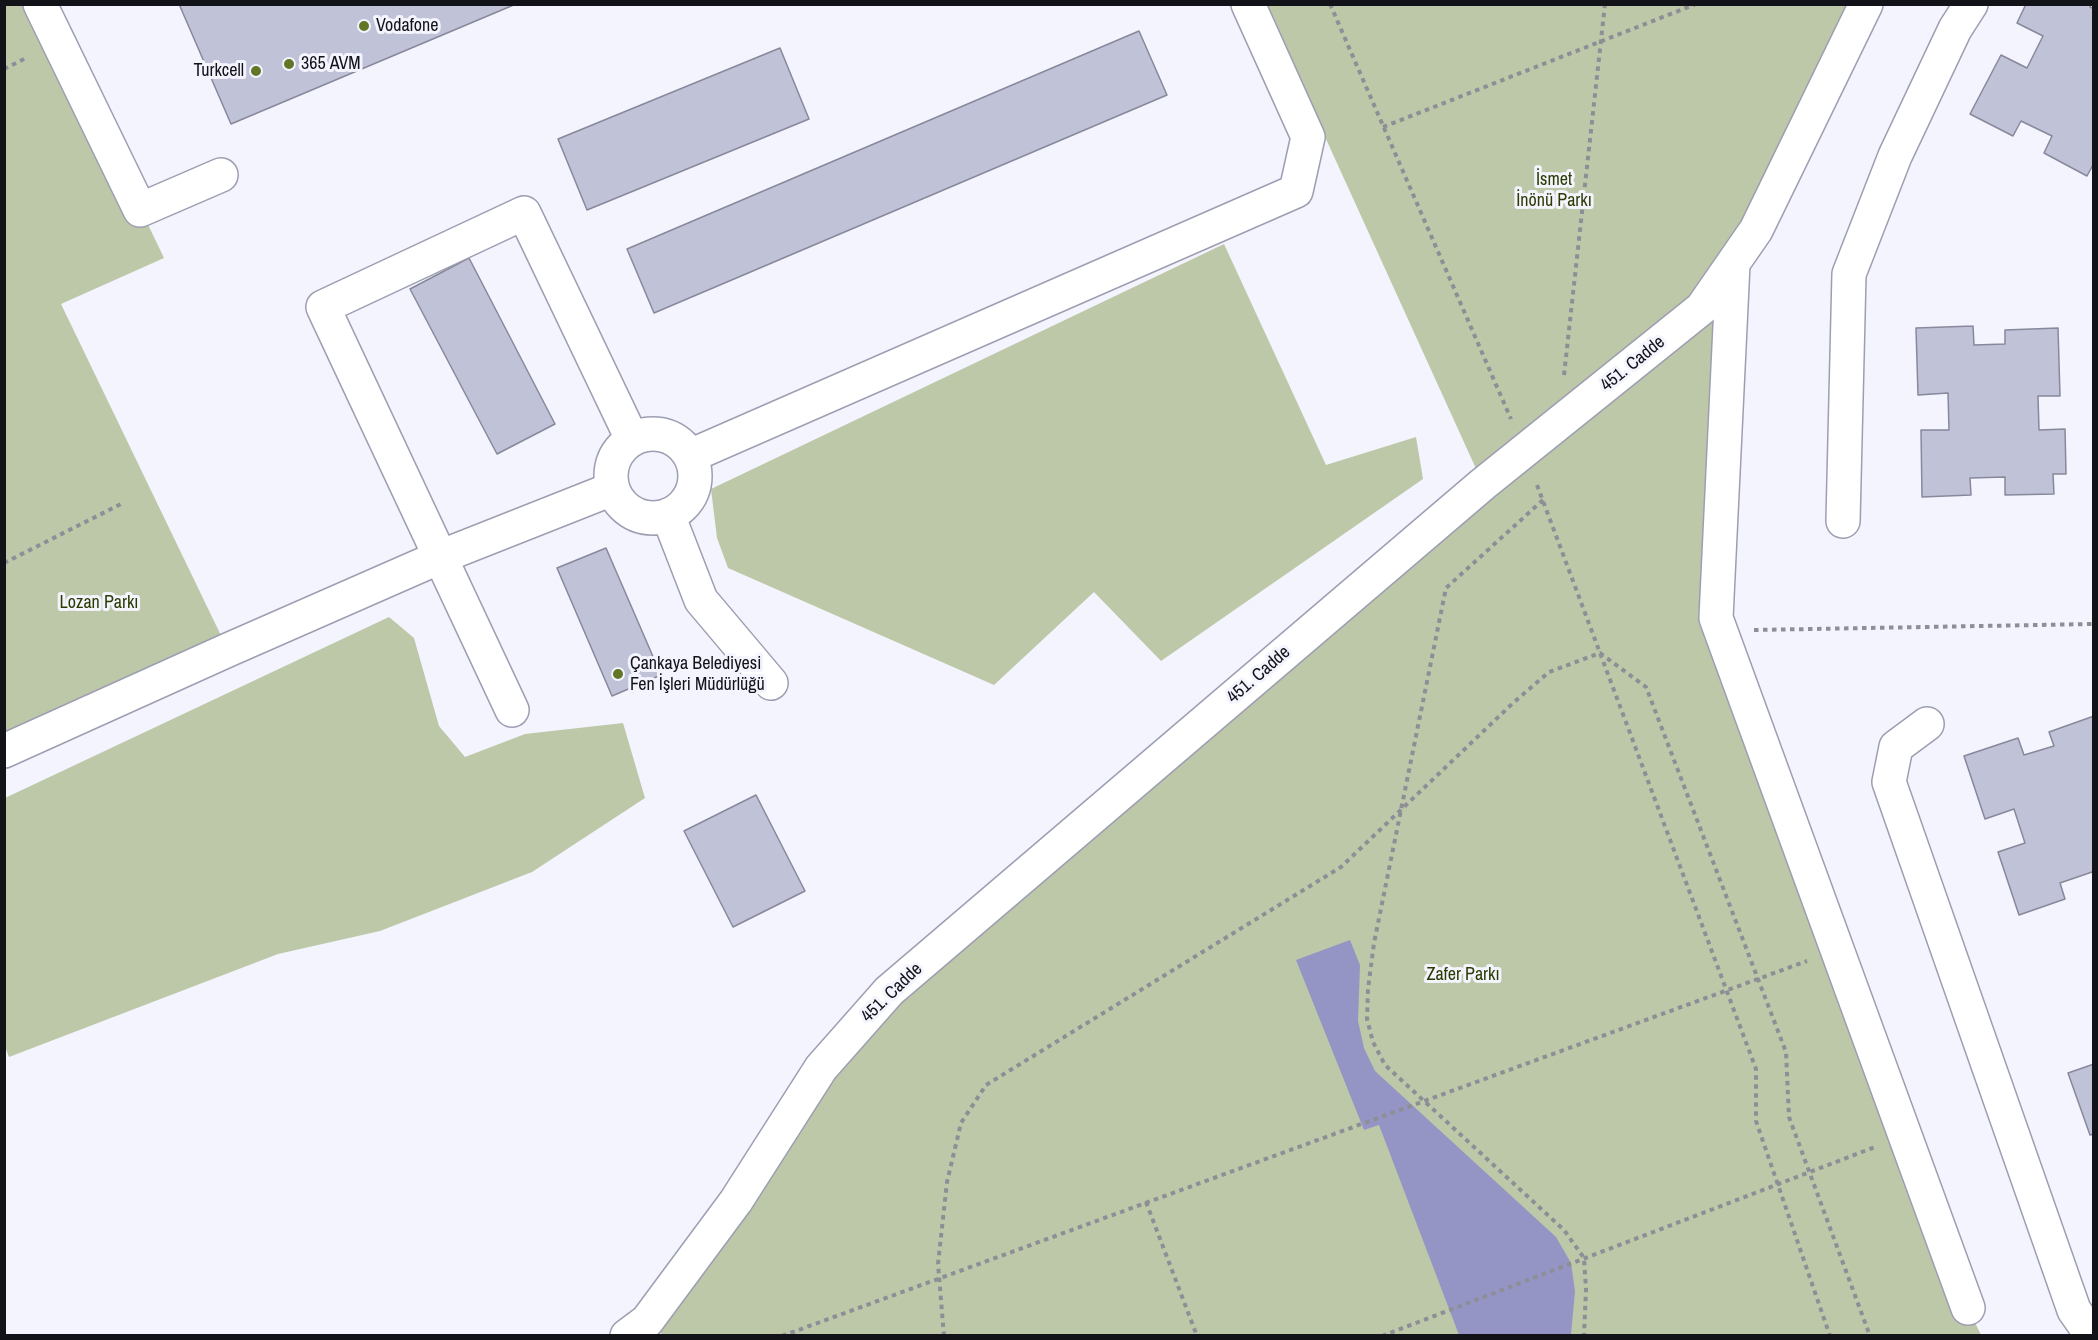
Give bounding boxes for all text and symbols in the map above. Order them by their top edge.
place label: Vodafone [376,15,438,37]
marker: Vodafone [357,19,371,33]
place label: 365 AVM [301,53,361,75]
marker: 365 AVM [282,57,296,71]
place label: Turkcell [194,60,244,82]
marker: Turkcell [249,64,263,78]
park label: İsmet İnönü Parkı [1516,169,1592,212]
street label: 451. Cadde [1597,332,1669,396]
park label: Lozan Parkı [60,592,138,614]
street label: 451. Cadde [1223,642,1295,708]
place label: Çankaya Belediyesi Fen İşleri Müdürlüğü [630,653,765,696]
marker: Çankaya Belediyesi Fen İşleri Müdürlüğü [611,667,625,681]
street label: 451. Cadde [857,959,927,1027]
park label: Zafer Parkı [1426,964,1500,986]

